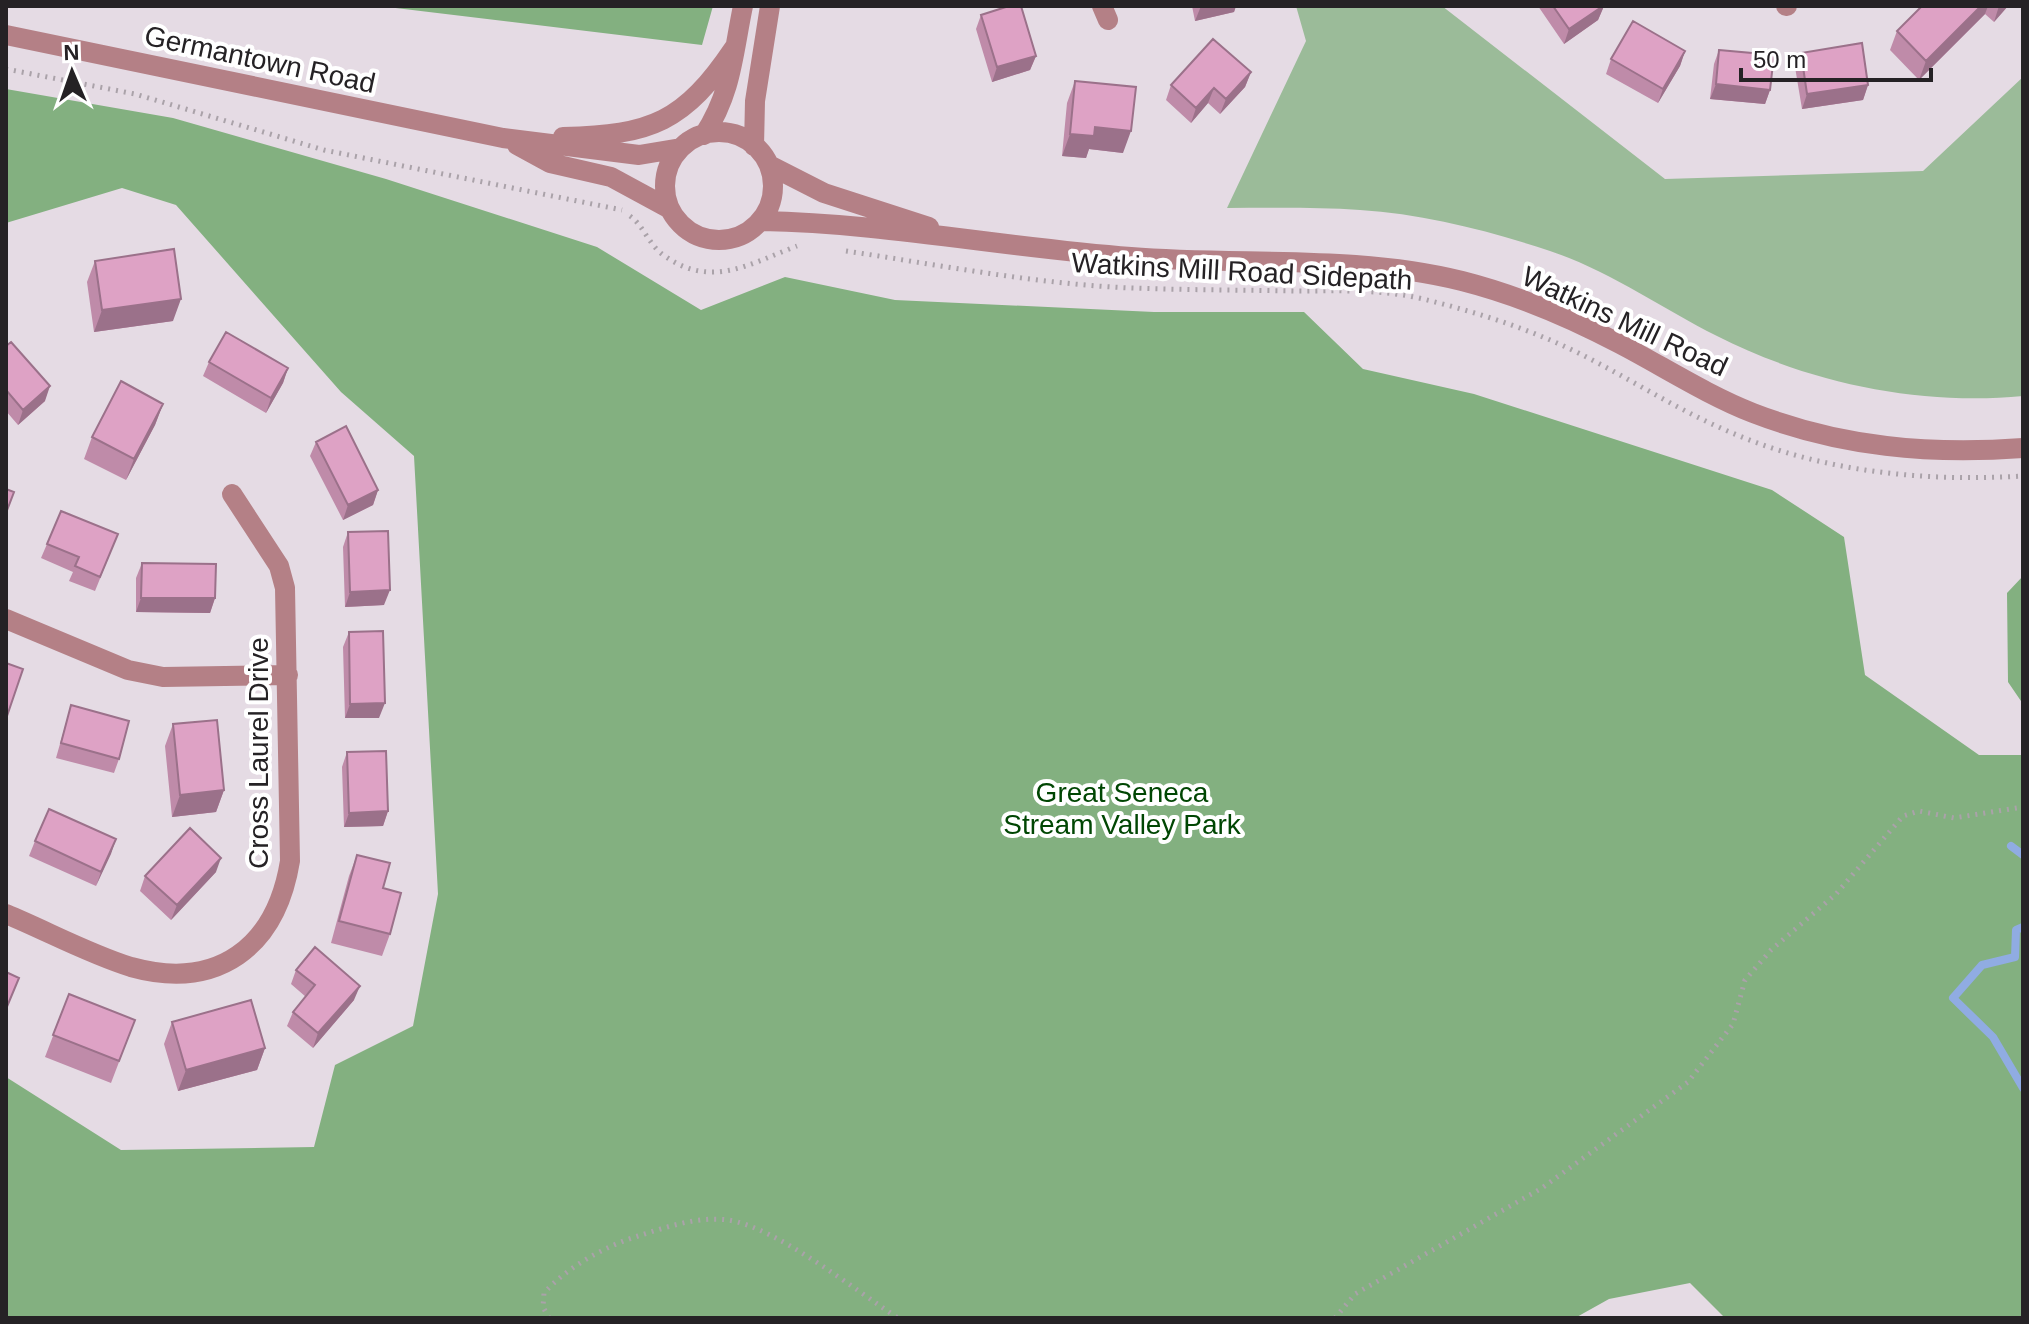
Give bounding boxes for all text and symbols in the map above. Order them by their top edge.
street label: Germantown Road [142,20,378,99]
north arrow [32,32,112,112]
scale bar [1741,32,1931,82]
text: N [63,40,80,65]
text: 50 m [1753,46,1806,73]
street label: Watkins Mill Road Sidepath [1071,247,1413,296]
street label: Watkins Mill Road [1517,260,1732,383]
street label: Cross Laurel Drive [243,637,274,869]
park label: Great Seneca Stream Valley Park [1003,777,1242,840]

